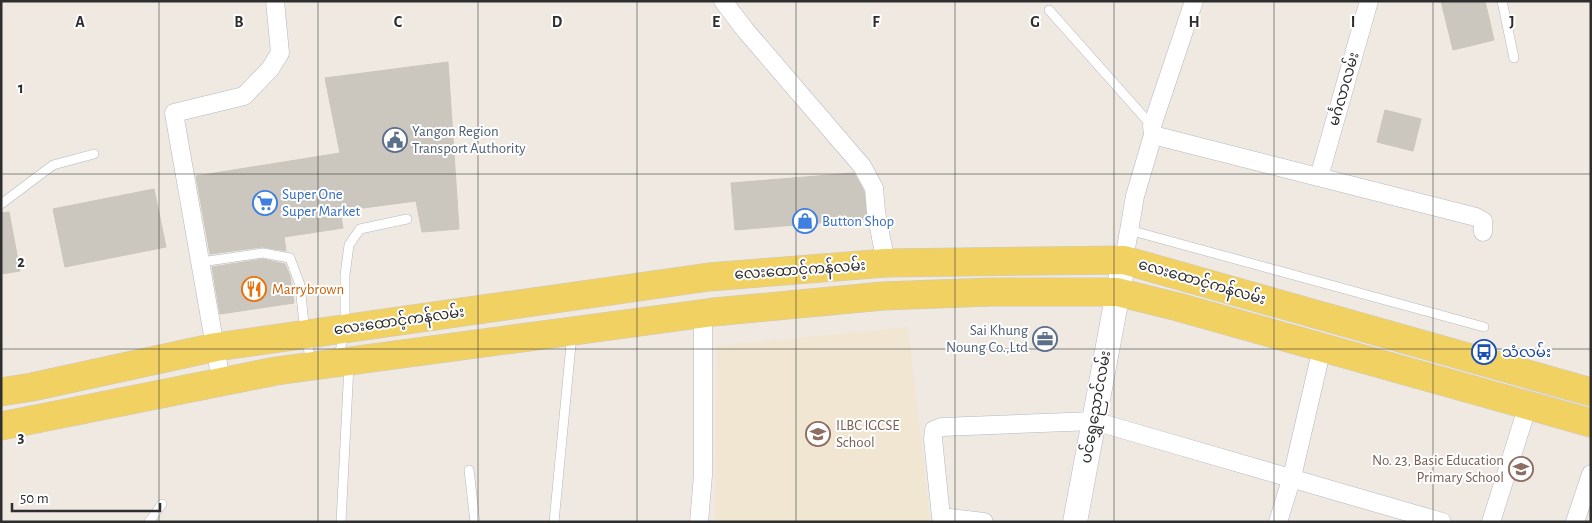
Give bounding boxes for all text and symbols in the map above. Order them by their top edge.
text: A [75,14,85,30]
text: B [234,14,244,30]
text: C [394,14,403,30]
text: D [552,14,563,30]
text: E [712,14,720,30]
text: F [872,14,880,30]
text: G [1030,14,1040,30]
text: H [1188,14,1200,30]
text: I [1351,14,1355,30]
text: J [1509,14,1515,30]
street label: မင်္ဂလာလမ်း [1323,50,1362,128]
text: 1 [18,80,24,96]
place label: Yangon Region Transport Authority [412,124,526,156]
public building icon: Yangon Region Transport Authority [382,127,408,153]
place label: Super One Super Market [282,187,360,219]
supermarket icon: Super One Super Market [252,190,278,216]
shop icon: Button Shop [792,208,818,234]
place label: Button Shop [822,214,894,229]
text: 2 [17,254,25,270]
street label: လေးထောင့်ကန်လမ်း [1136,254,1268,311]
street label: လေးထောင့်ကန်လမ်း [734,255,866,286]
restaurant icon: Marrybrown [241,276,267,302]
place label: Marrybrown [272,282,344,297]
street label: လေးထောင့်ကန်လမ်း [332,301,466,342]
place label: Sai Khung Noung Co.,Ltd [946,323,1029,355]
office icon: Sai Khung Noung Co.,Ltd [1032,326,1058,352]
bus stop icon: သံလမ်း [1471,339,1497,365]
place label: သံလမ်း [1502,342,1551,360]
street label: ပင်ရွှေညောင်လမ်း [1076,349,1117,465]
place label: ILBC IGCSE School [836,418,899,450]
school or university icon: ILBC IGCSE School [805,421,831,447]
text: 3 [18,429,25,445]
place label: No. 23, Basic Education Primary School [1372,453,1504,485]
school or university icon: No. 23, Basic Education Primary School [1508,456,1534,482]
scale bar [12,480,160,512]
text: 50 m [20,491,49,506]

